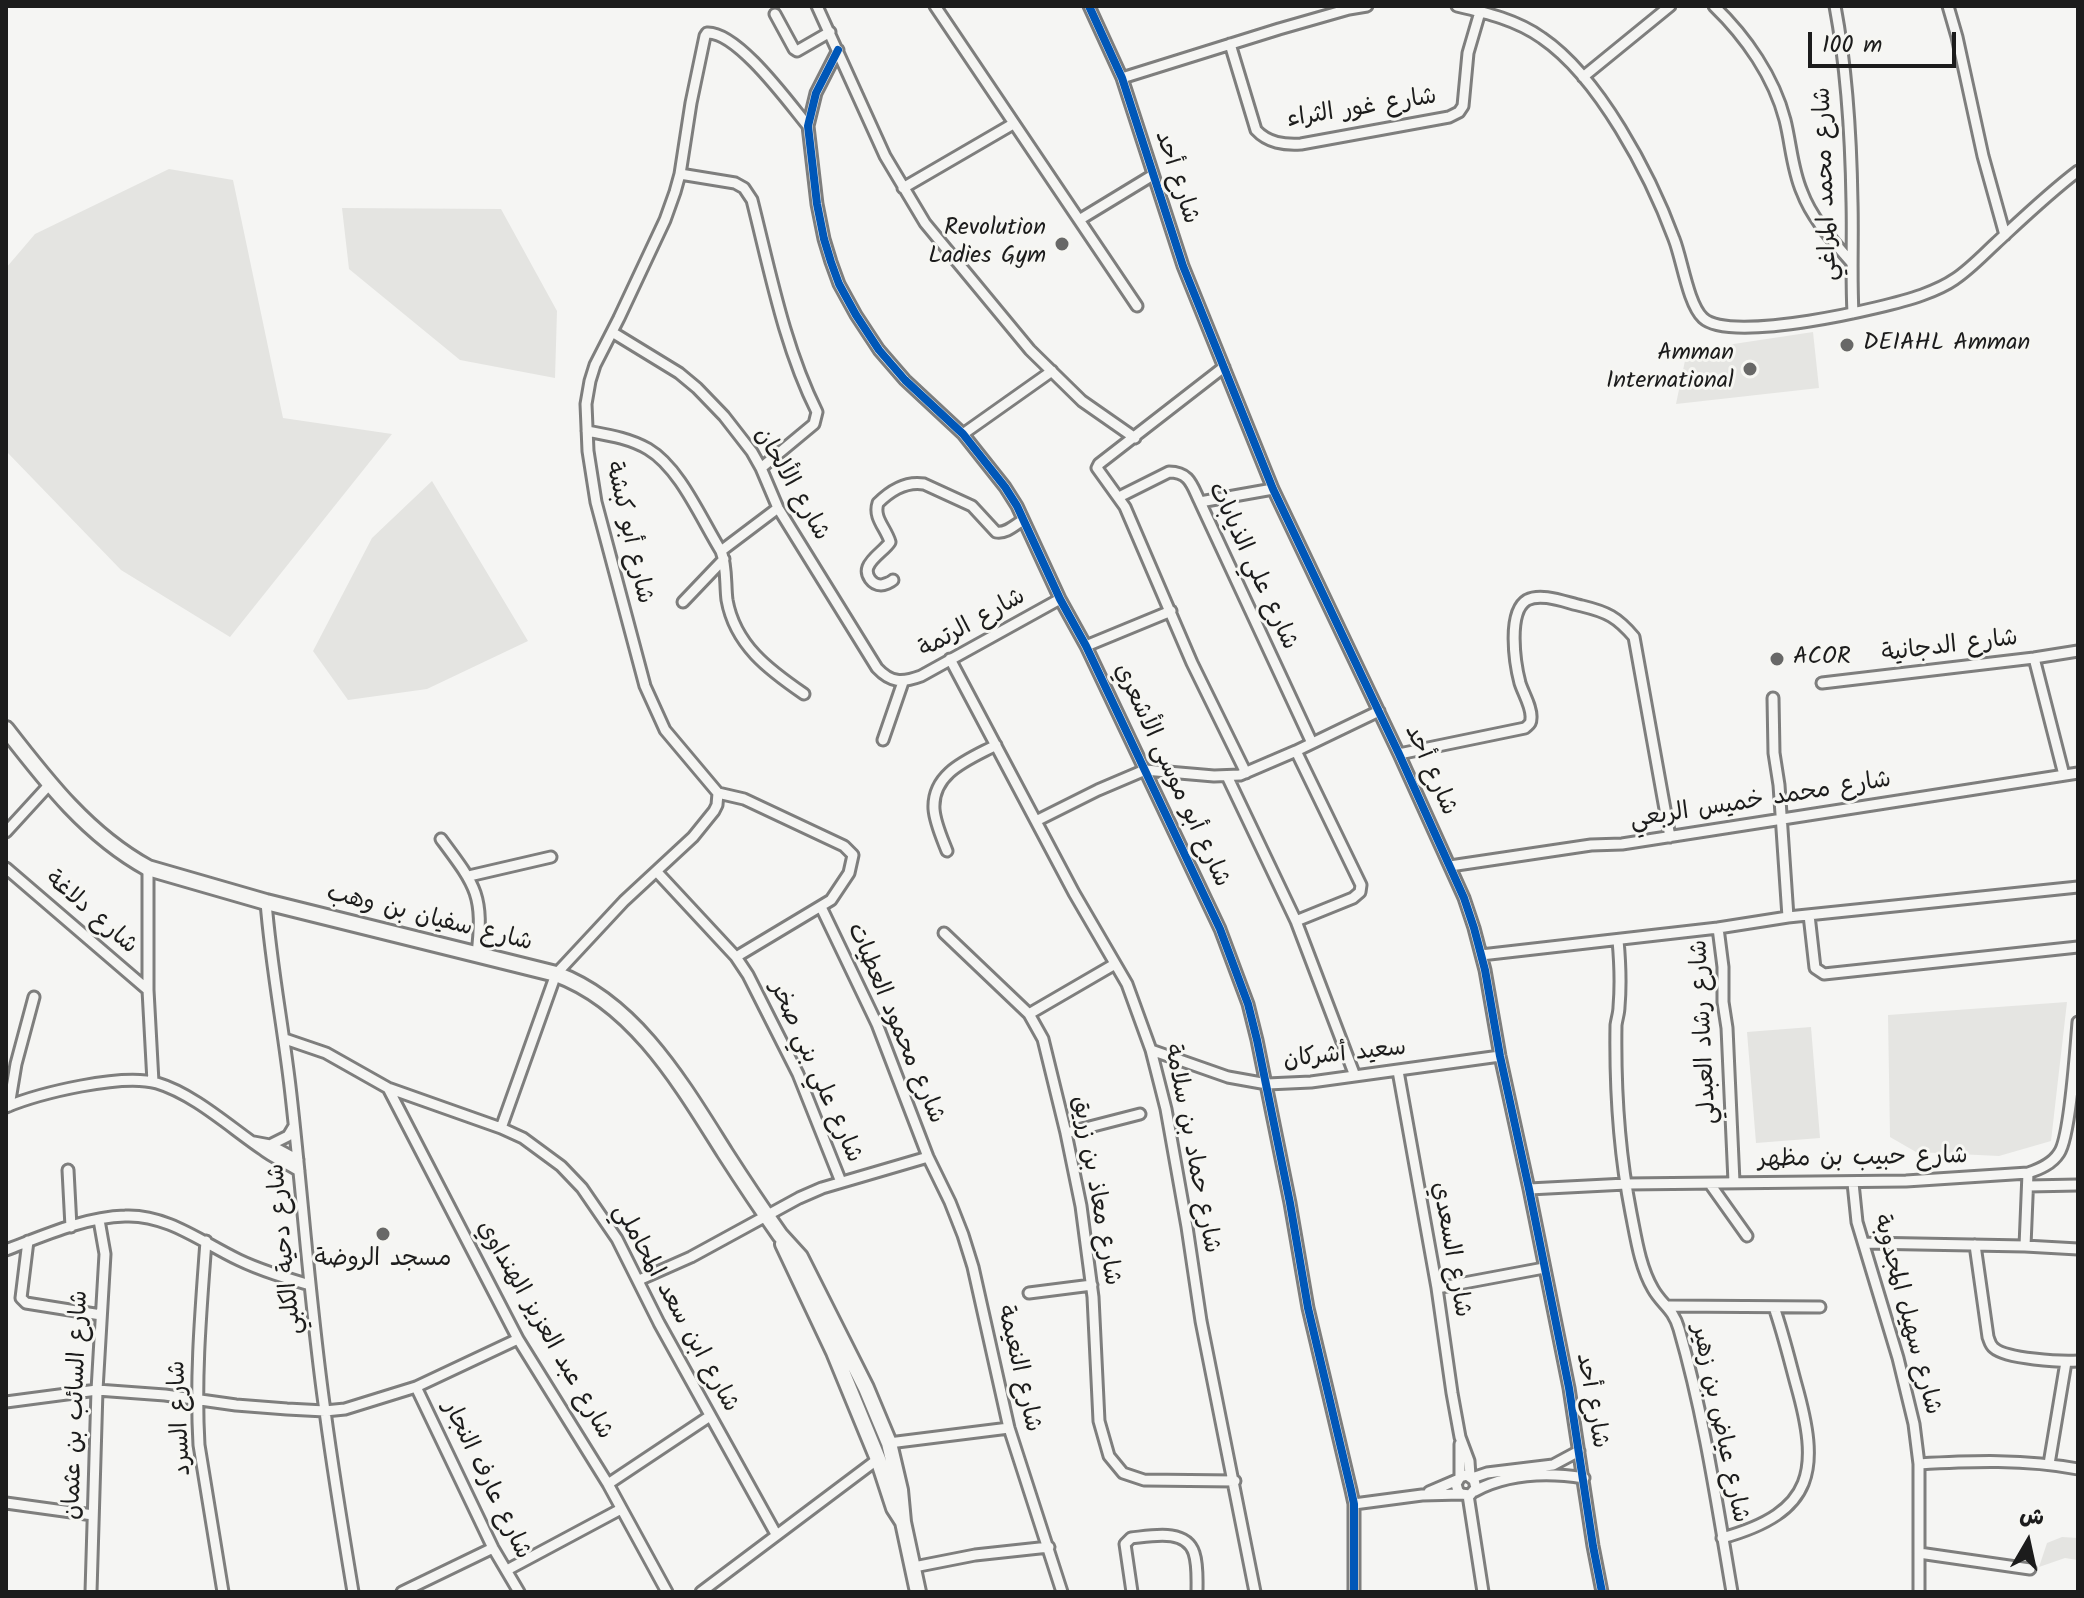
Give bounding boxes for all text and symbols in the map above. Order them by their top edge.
scale bar [1812,16,1960,66]
text: 100 m [1822,26,1882,65]
street label: شارع غور الثراء [1285,84,1439,136]
street label: شارع محمد المراغي [1810,87,1846,281]
street label: شارع أحد [1146,128,1204,228]
place label: Revolution Ladies Gym [928,216,1046,272]
marker: Revolution Ladies Gym [1053,235,1071,253]
place label: DEIAHL Amman [1863,331,2030,359]
marker: DEIAHL Amman [1838,336,1856,354]
place label: Amman International [1606,341,1734,397]
marker: Amman International [1741,360,1759,378]
street label: شارع الألحان [746,423,834,547]
street label: شارع أبو كبشة [597,459,657,607]
street label: شارع علي الذيابات [1200,479,1302,655]
street label: شارع الرتمة [915,584,1031,666]
street label: شارع الدجانية [1880,625,2020,671]
place label: ACOR [1793,645,1851,673]
marker: ACOR [1768,650,1786,668]
street label: شارع أبو موسى الأشعري [1106,660,1234,892]
street label: شارع أحد [1396,721,1462,821]
street label: شارع محمد خميس الربعي [1628,767,1894,837]
street label: شارع دلاغة [38,866,142,962]
street label: شارع سفيان بن وهب [323,880,535,960]
street label: شارع محمود العطيات [839,919,949,1129]
street label: شارع رشاد العبدلي [1687,939,1725,1125]
street label: شارع علي بني صخر [761,978,867,1168]
street label: سعيد أشركان [1282,1035,1408,1077]
street label: شارع حماد بن سلامة [1156,1042,1224,1256]
street label: شارع معاذ بن زريق [1063,1094,1125,1288]
street label: شارع حبيب بن مظهر [1758,1144,1968,1176]
street label: شارع دحية الكلبي [264,1162,310,1336]
street label: شارع السعدي [1423,1180,1475,1320]
street label: شارع ابن سعد المحاملي [605,1200,743,1418]
street label: شارع سهيل المجدوبة [1864,1212,1946,1418]
street label: شارع عبد العزيز الهنداوي [469,1216,617,1446]
marker: مسجد الروضة [374,1225,392,1243]
place label: مسجد الروضة [315,1247,451,1275]
street label: شارع السائب بن عثمان [60,1290,96,1520]
street label: شارع النعيمة [988,1303,1046,1435]
street label: شارع عياض بن زهير [1683,1322,1753,1526]
street label: شارع أحد [1567,1351,1613,1451]
street label: شارع السرد [165,1360,199,1476]
street label: شارع عارف النجار [434,1397,536,1565]
text: ش [2017,1499,2047,1537]
north arrow [1988,1502,2068,1582]

